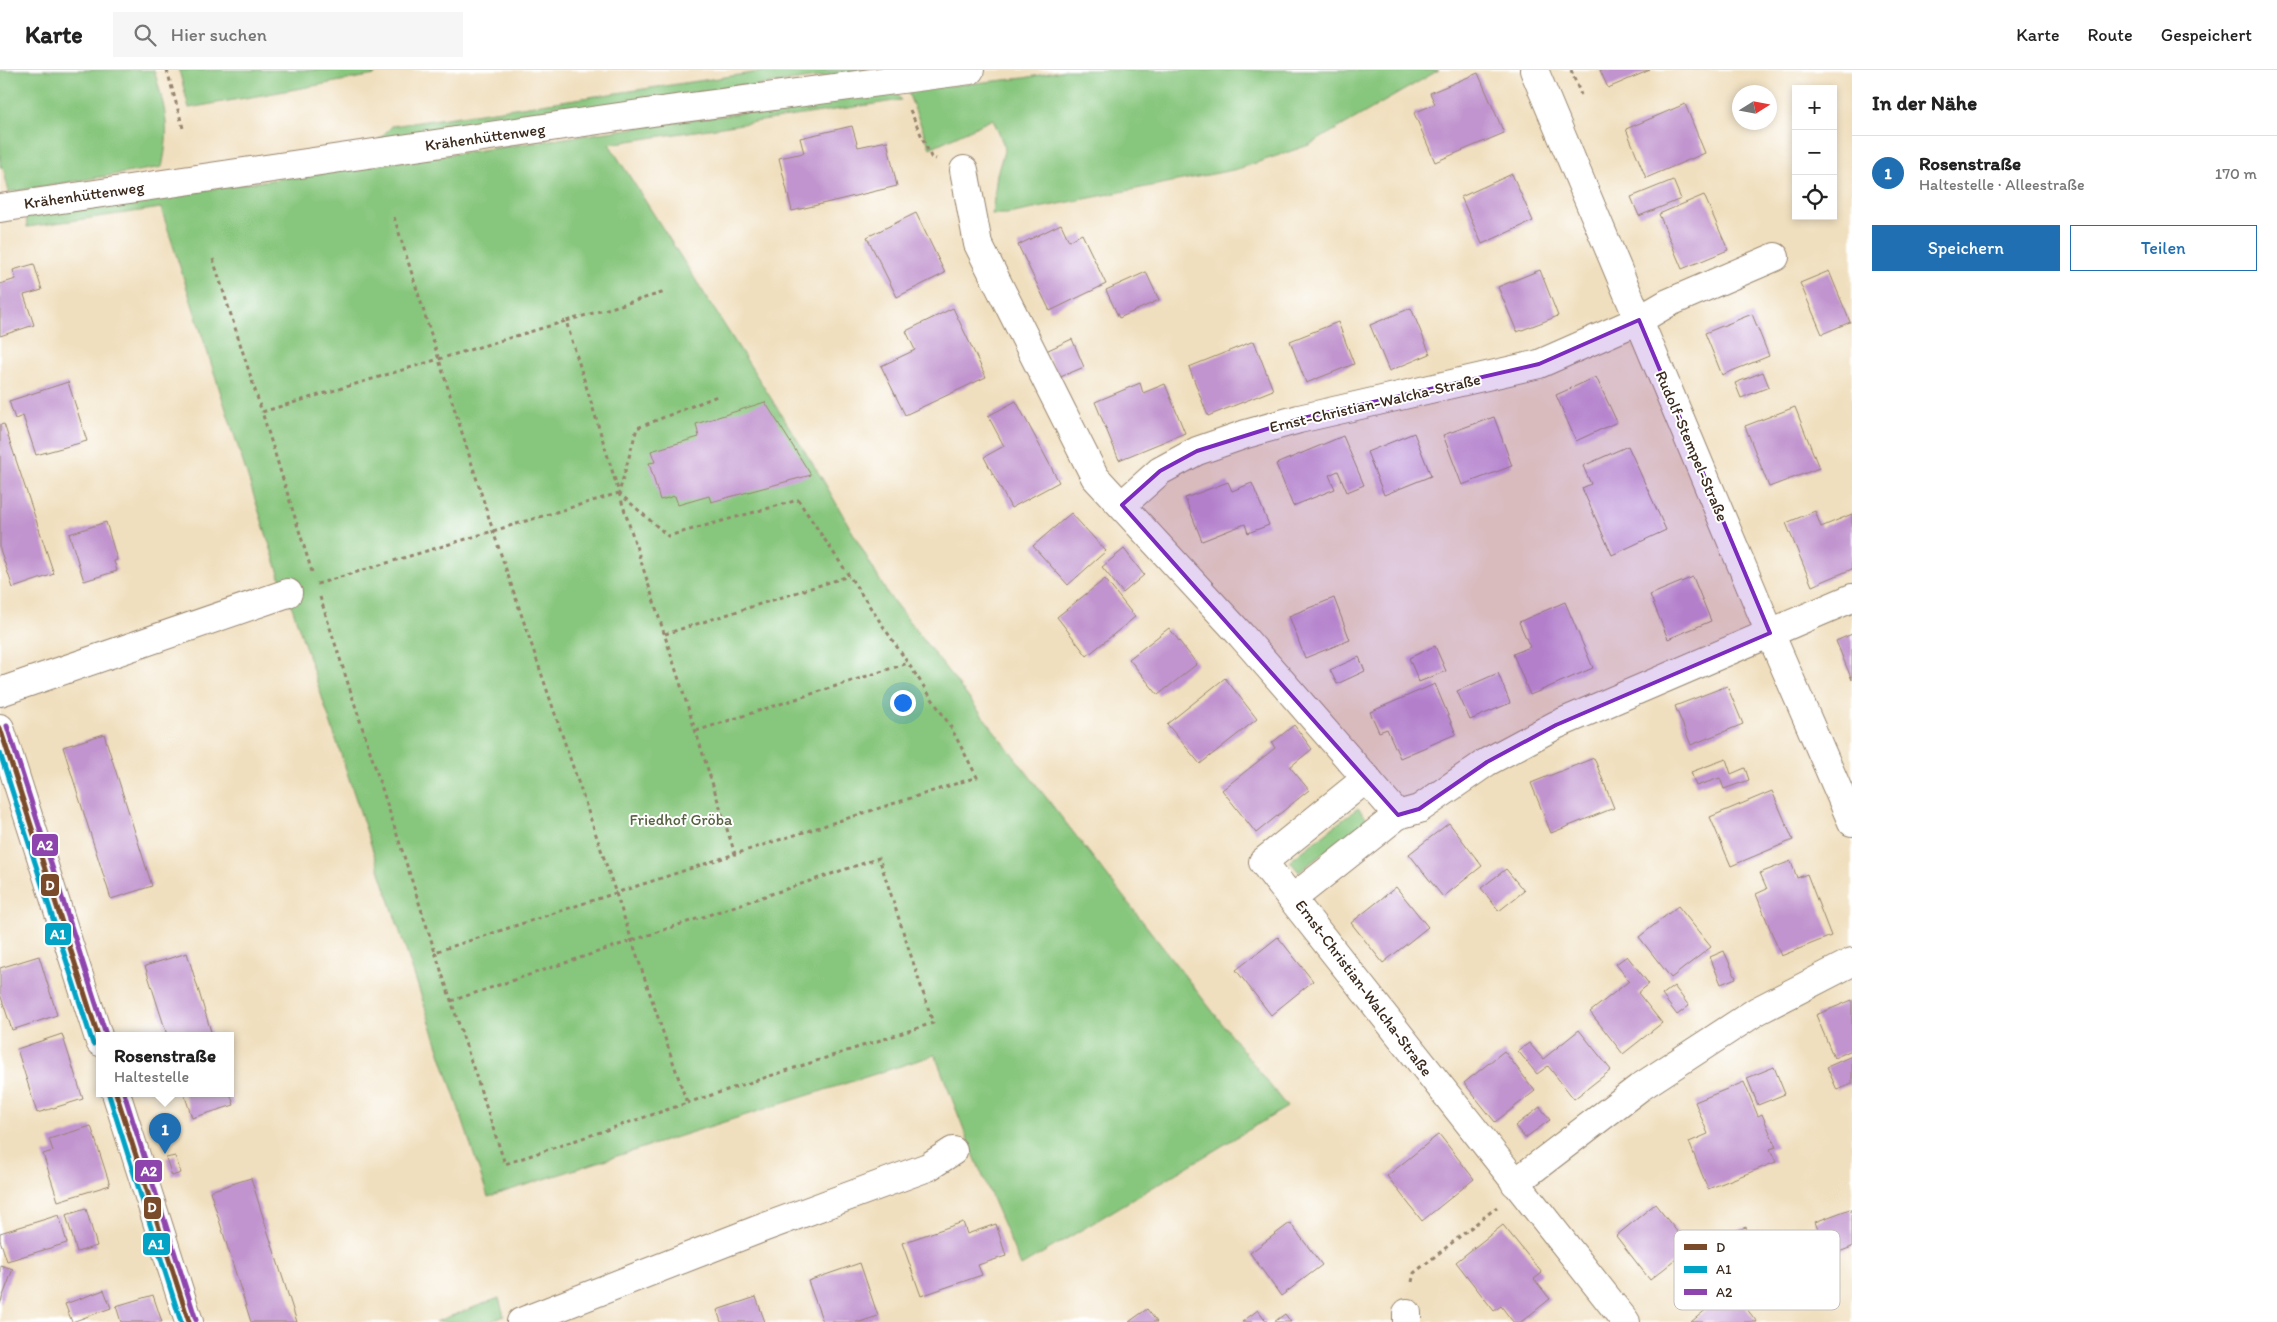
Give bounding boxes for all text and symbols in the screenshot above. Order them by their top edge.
search box [113,12,463,57]
text: Karte [25,20,83,49]
icon: search [131,21,159,49]
text: Hier suchen [171,23,267,46]
text: Karte [2016,24,2059,46]
text: Route [2087,24,2133,46]
text: Gespeichert [2161,24,2252,46]
north arrow [1732,85,1777,130]
map controls [1792,85,1837,220]
button: + [1792,85,1837,130]
text: In der Nähe [1872,90,1977,115]
street label: Krähenhüttenweg [424,119,547,155]
button: − [1792,130,1837,175]
text: Rosenstraße [1919,152,2021,175]
text: 1 [1884,164,1892,183]
text: 170 m [2215,164,2257,183]
button: locate [1792,175,1837,220]
text: Haltestelle · Alleestraße [1919,175,2085,194]
street label: Krähenhüttenweg [23,177,146,213]
button: Speichern [1872,225,2060,271]
button: Teilen [2070,225,2257,271]
street label: Rudolf-Stempel-Straße [1652,368,1732,524]
street label: Ernst-Christian-Walcha-Straße [1268,369,1482,437]
your location [890,690,916,716]
park label: Friedhof Gröba [630,810,733,829]
line badge: A2 [31,833,59,857]
text: A2 [36,837,54,854]
line badge: D [40,873,60,897]
text: D [45,877,55,894]
street label: Ernst-Christian-Walcha-Straße [1291,896,1437,1080]
line badge: A1 [44,922,72,946]
text: A1 [49,926,66,943]
popup [96,1032,234,1097]
text: Rosenstraße [114,1044,216,1067]
text: Haltestelle [114,1067,189,1086]
pin: 1 [149,1113,181,1154]
line badge: A2 [134,1159,163,1183]
text: A2 [140,1163,158,1180]
line badge: D [143,1196,162,1220]
text: D [147,1199,157,1216]
legend [1674,1230,1840,1310]
line badge: A1 [142,1232,171,1256]
text: A1 [147,1236,164,1253]
text: D [1716,1239,1725,1256]
text: A1 [1716,1261,1732,1278]
text: A2 [1716,1284,1733,1301]

